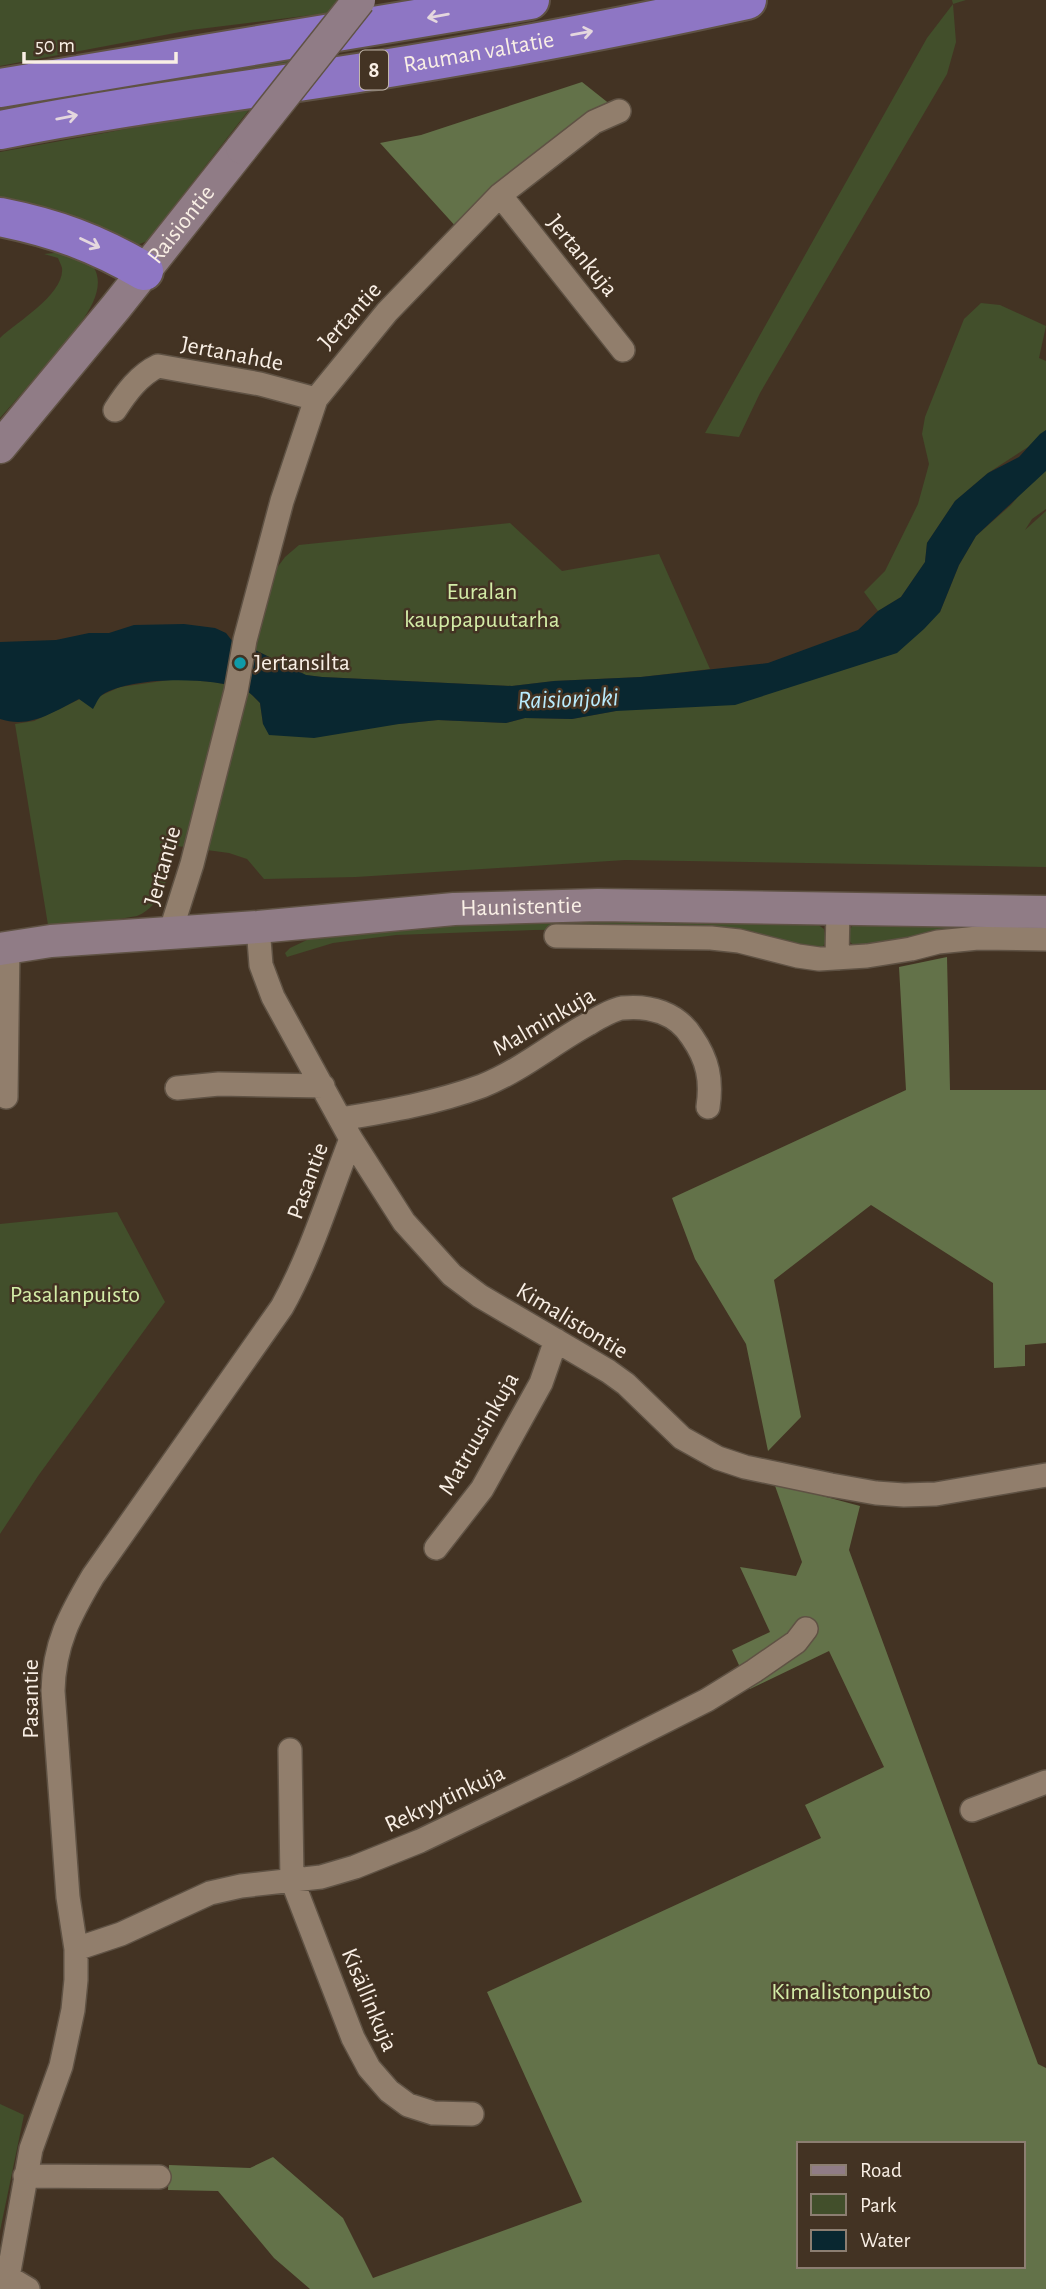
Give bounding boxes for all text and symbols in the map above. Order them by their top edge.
one-way arrow [427,10,450,23]
scale bar [24,21,177,65]
one-way arrow [570,26,592,39]
street label: Rauman valtatie [402,27,556,77]
text: 50 m [35,35,75,56]
road number: 8 [360,50,388,90]
one-way arrow [55,109,78,123]
street label: Raisiontie [143,181,220,268]
street label: Jertankuja [542,211,622,301]
one-way arrow [79,237,100,251]
street label: Jertantie [314,278,386,354]
street label: Jertanahde [179,332,285,376]
park label: Euralan kauppapuutarha [404,580,560,632]
place label: Jertansilta [254,651,350,675]
marker: Jertansilta [232,655,248,671]
water label: Raisionjoki [517,684,619,714]
street label: Jertantie [140,824,186,908]
street label: Haunistentie [460,893,582,921]
street label: Malminkuja [489,983,599,1061]
street label: Pasantie [283,1139,333,1223]
street label: Kimalistontie [512,1278,632,1364]
park label: Pasalanpuisto [10,1283,140,1307]
street label: Matruusinkuja [434,1369,524,1499]
street label: Pasantie [19,1659,43,1739]
street label: Rekryytinkuja [381,1761,509,1837]
street label: Kisällinkuja [337,1945,401,2055]
park label: Kimalistonpuisto [771,1980,931,2004]
legend [797,2142,1025,2268]
text: Road [860,2160,902,2181]
text: Park [860,2195,897,2216]
text: Water [860,2230,910,2251]

